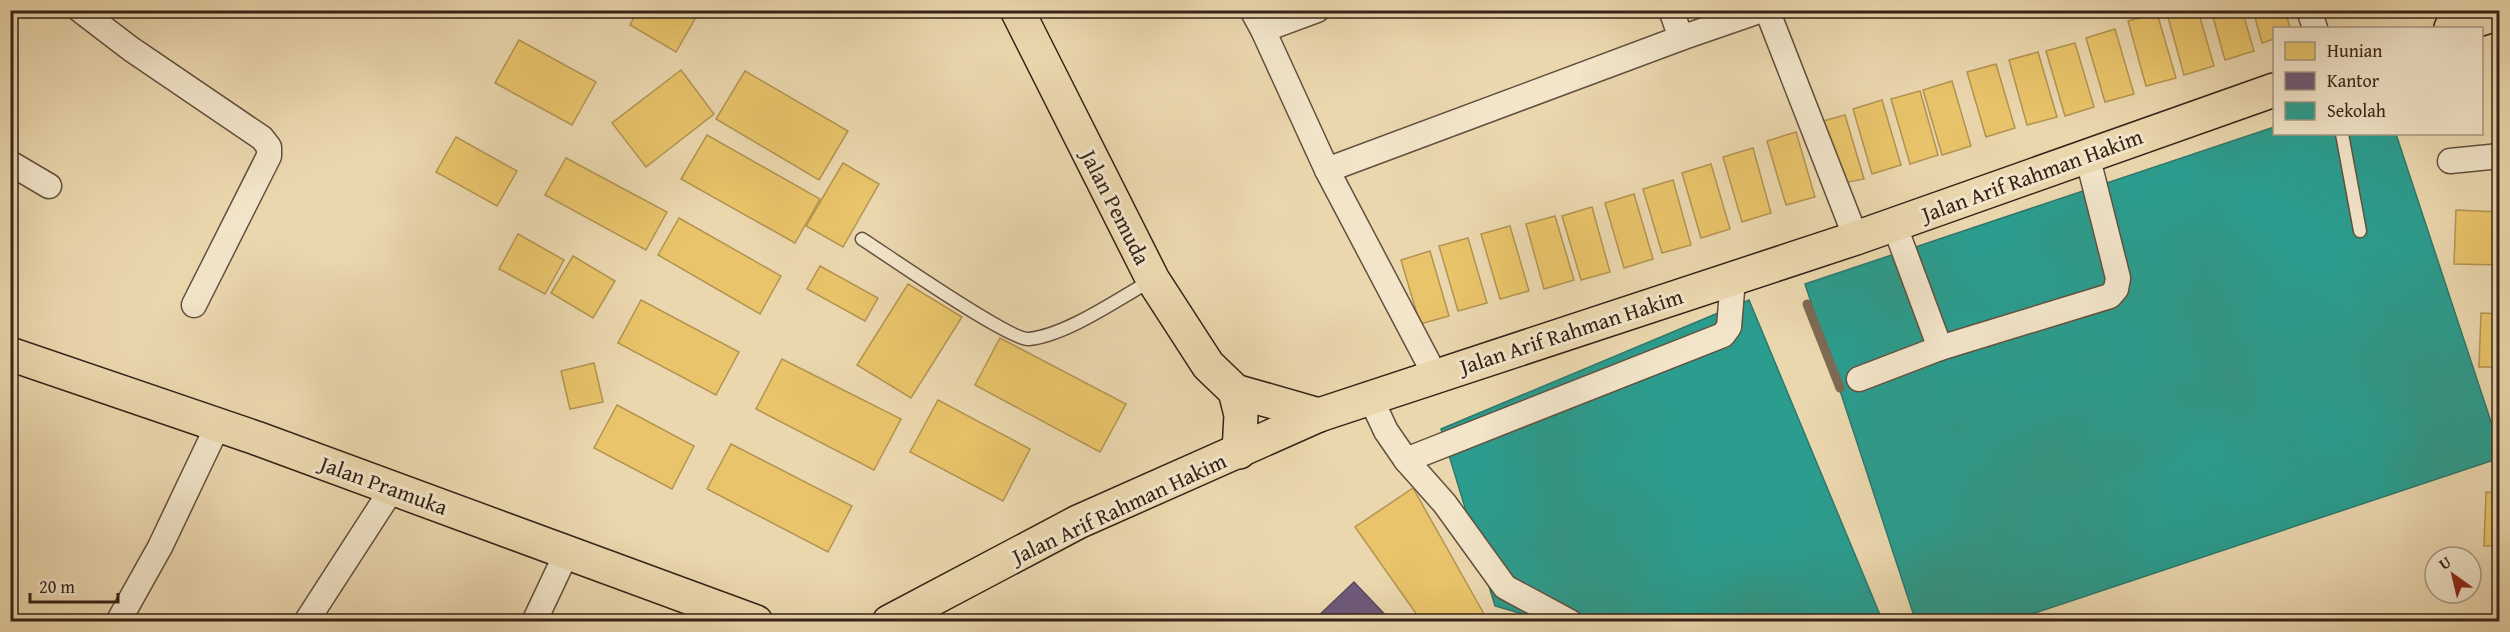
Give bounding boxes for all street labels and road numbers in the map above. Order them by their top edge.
street label: Jalan Arif Rahman Hakim [1914,120,2147,231]
street label: Jalan Pemuda [1072,141,1159,271]
street label: Jalan Arif Rahman Hakim [1452,280,1687,383]
street label: Jalan Arif Rahman Hakim [1004,444,1231,573]
street label: Jalan Pramuka [313,446,453,523]

